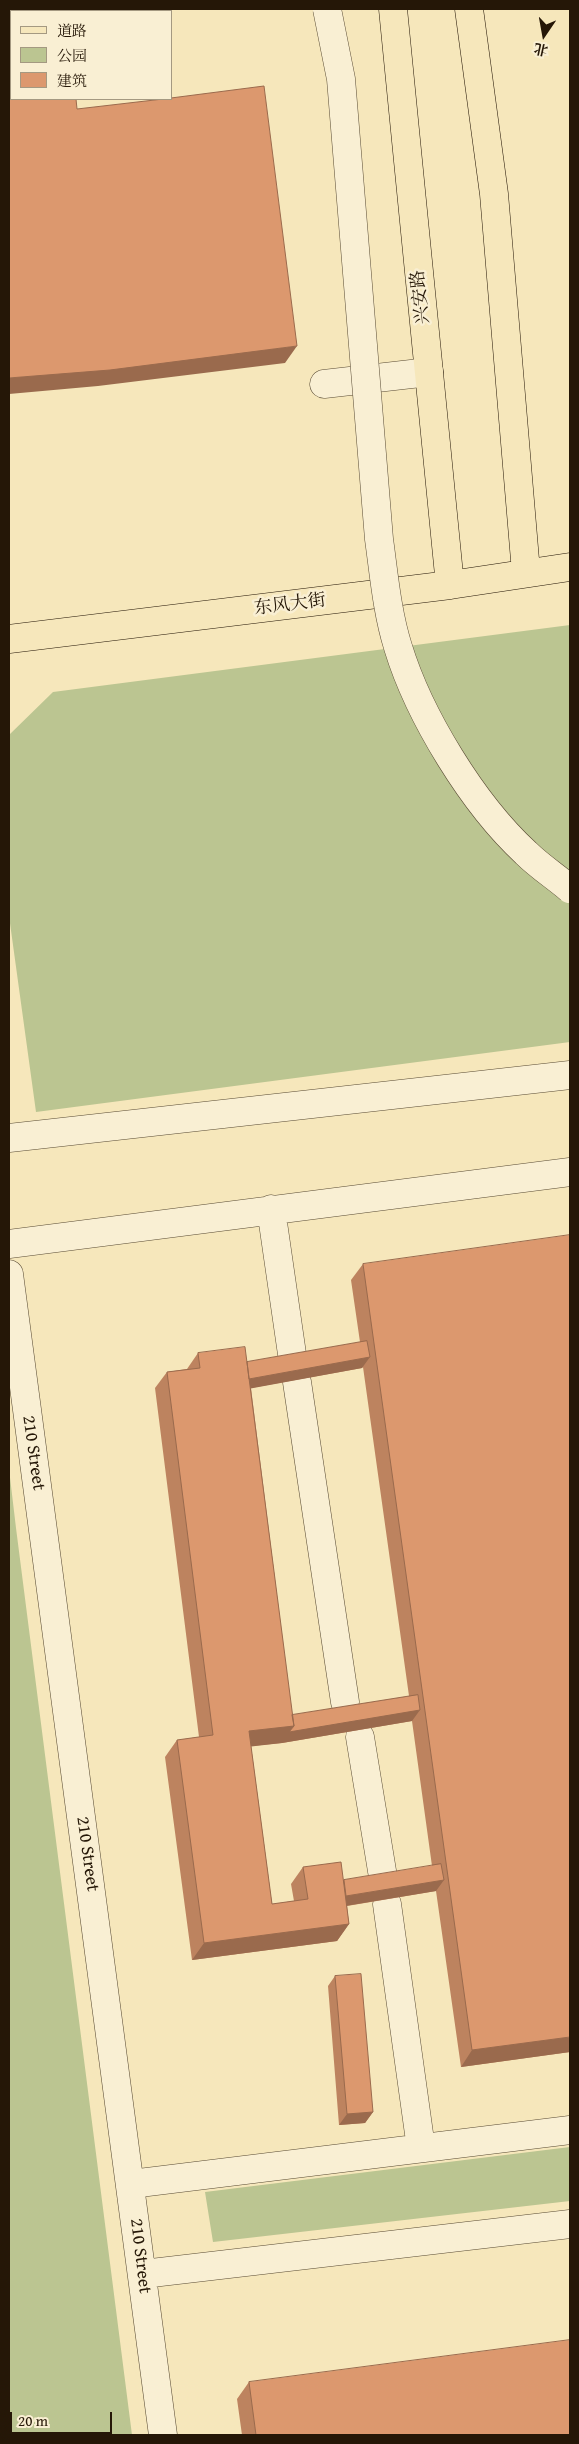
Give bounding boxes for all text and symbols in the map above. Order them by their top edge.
legend [10,10,172,100]
north arrow [519,10,569,60]
text: 道路 [57,20,87,41]
text: 北 [532,38,550,61]
text: 公园 [57,45,87,66]
text: 建筑 [57,70,87,91]
street label: 兴安路 [407,269,435,325]
street label: 东风大街 [253,590,327,620]
street label: 210 Street [17,1414,49,1492]
street label: 210 Street [71,1815,103,1893]
street label: 210 Street [125,2217,155,2295]
scale bar [12,2402,115,2434]
text: 20 m [18,2410,48,2431]

